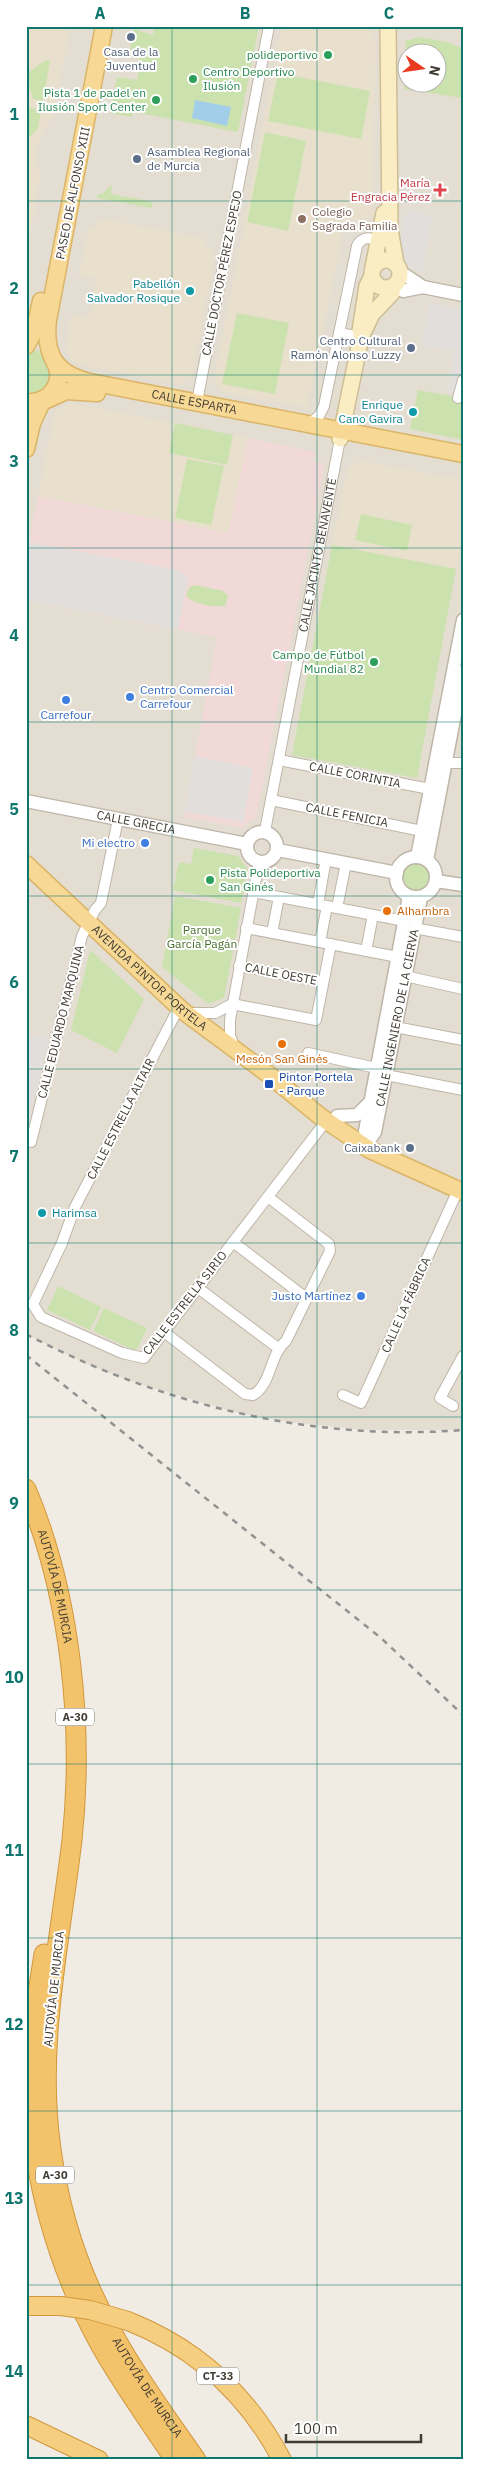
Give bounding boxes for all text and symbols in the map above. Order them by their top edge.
text: A [95,3,106,23]
text: B [240,3,251,23]
text: C [384,3,394,23]
marker: Casa de la Juventud [125,31,137,43]
north arrow [396,42,446,92]
place label: Casa de la Juventud [104,44,159,73]
place label: polideportivo [247,47,318,62]
marker: polideportivo [322,49,334,61]
place label: Centro Deportivo Ilusión [203,64,295,93]
text: N [425,64,445,78]
marker: Centro Deportivo Ilusión [187,73,199,85]
place label: Pista 1 de padel en Ilusión Sport Center [38,85,147,114]
marker: Pista 1 de padel en Ilusión Sport Center [150,94,162,106]
text: 1 [9,104,19,124]
street label: PASEO DE ALFONSO XIII [52,125,93,261]
place label: Asamblea Regional de Murcia [147,144,250,173]
marker: Asamblea Regional de Murcia [131,153,143,165]
place label: María Engracia Pérez [351,175,431,204]
marker: María Engracia Pérez [434,184,446,196]
street label: CALLE DOCTOR PÉREZ ESPEJO [198,189,245,357]
place label: Colegio Sagrada Familia [312,204,398,233]
marker: Colegio Sagrada Familia [296,213,308,225]
place label: Pabellón Salvador Rosique [87,276,180,305]
text: 2 [9,278,19,298]
marker: Pabellón Salvador Rosique [184,285,196,297]
place label: Centro Cultural Ramón Alonso Luzzy [290,333,401,362]
marker: Centro Cultural Ramón Alonso Luzzy [405,342,417,354]
street label: CALLE ESPARTA [150,386,239,417]
place label: Enrique Cano Gavira [338,397,404,426]
marker: Enrique Cano Gavira [407,406,419,418]
text: 3 [9,451,19,471]
street label: CALLE JACINTO BENAVENTE [295,477,339,633]
text: 4 [9,625,19,645]
place label: Campo de Fútbol Mundial 82 [272,647,364,676]
marker: Campo de Fútbol Mundial 82 [368,656,380,668]
place label: Centro Comercial Carrefour [140,682,233,711]
marker: Centro Comercial Carrefour [124,691,136,703]
marker: Carrefour [60,694,72,706]
place label: Carrefour [41,707,92,722]
street label: CALLE CORINTIA [308,758,402,791]
text: 5 [9,799,19,819]
street label: CALLE FENICIA [304,799,390,830]
street label: CALLE GRECIA [95,807,177,837]
place label: Mi electro [82,835,135,850]
marker: Mi electro [139,837,151,849]
place label: Pista Polideportiva San Ginés [220,865,321,894]
marker: Pista Polideportiva San Ginés [204,874,216,886]
place label: Alhambra [397,903,450,918]
marker: Alhambra [381,905,393,917]
street label: AVENIDA PINTOR PORTELA [89,922,211,1034]
park label: Parque García Pagán [167,922,237,951]
street label: CALLE INGENIERO DE LA CIERVA [372,927,422,1108]
street label: CALLE EDUARDO MARQUINA [34,943,87,1100]
street label: CALLE OESTE [244,959,318,988]
text: 6 [9,972,19,992]
marker: Mesón San Ginés [276,1038,288,1050]
place label: Mesón San Ginés [236,1051,328,1066]
street label: CALLE ESTRELLA ALTAIR [83,1055,158,1182]
place label: Pintor Portela - Parque [279,1069,353,1098]
marker: Pintor Portela - Parque [263,1078,275,1090]
place label: Caixabank [344,1140,401,1155]
marker: Caixabank [404,1142,416,1154]
text: 7 [9,1146,19,1166]
place label: Harimsa [52,1205,98,1220]
marker: Harimsa [36,1207,48,1219]
street label: CALLE ESTRELLA SIRIO [139,1248,230,1358]
street label: CALLE LA FÁBRICA [378,1254,433,1355]
place label: Justo Martínez [272,1288,351,1303]
marker: Justo Martínez [355,1290,367,1302]
text: 8 [9,1320,19,1340]
text: 9 [9,1493,19,1513]
street label: AUTOVÍA DE MURCIA [35,1527,76,1645]
text: 10 [4,1667,24,1687]
road number: A-30 [56,1708,94,1725]
text: 11 [4,1840,24,1860]
street label: AUTOVÍA DE MURCIA [40,1930,67,2048]
text: 12 [4,2014,24,2034]
road number: A-30 [36,2166,74,2184]
text: 13 [4,2188,24,2208]
street label: AUTOVÍA DE MURCIA [109,2335,186,2440]
text: 14 [4,2361,24,2381]
road number: CT-33 [197,2368,239,2384]
scale bar [286,2411,422,2443]
text: 100 m [294,2419,338,2438]

